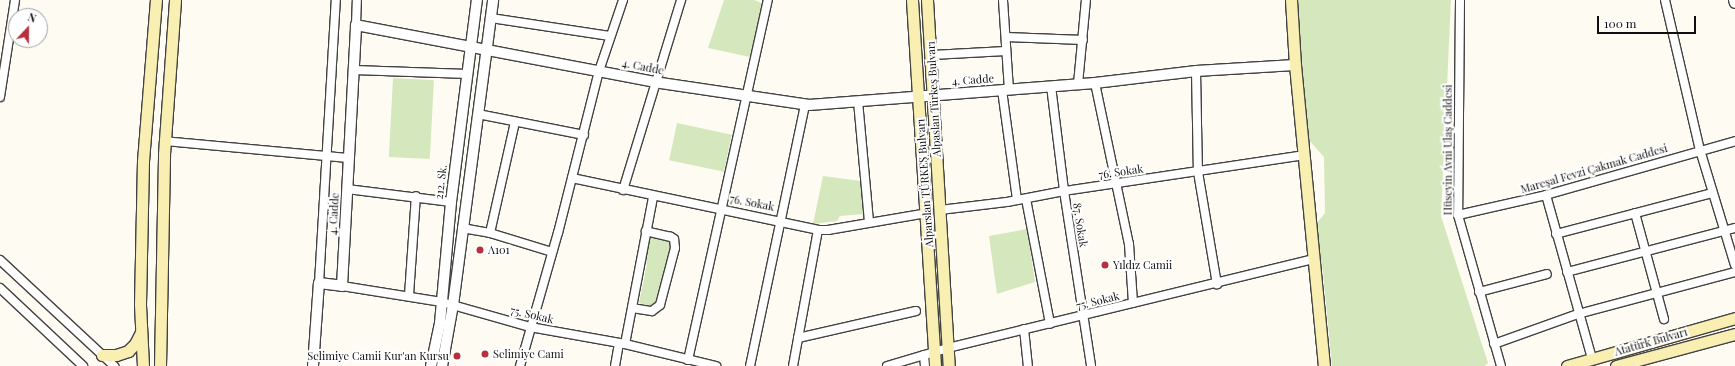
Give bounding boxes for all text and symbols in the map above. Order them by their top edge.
north arrow [8,8,48,48]
scale bar [1599,8,1698,34]
text: N [26,9,39,26]
text: 100 m [1604,15,1636,31]
street label: Alpaslan Türkeş Bulvarı [924,41,944,157]
street label: 4. Cadde [621,56,665,78]
street label: 4. Cadde [951,72,995,88]
street label: Hüseyin Avni Ulaş Caddesi [1441,84,1455,216]
street label: Alparslan TÜRKEŞ Bulvarı [914,118,936,248]
street label: Mareşal Fevzi Çakmak Caddesi [1519,142,1669,196]
street label: 76. Sokak [1098,162,1144,182]
street label: 212. Sk. [432,164,450,200]
street label: 76. Sokak [729,192,775,214]
street label: 4. Cadde [326,193,342,235]
street label: 87. Sokak [1070,202,1090,248]
place label: A101 [488,243,510,257]
marker: A101 [475,245,485,255]
place label: Yıldız Camii [1113,258,1172,272]
marker: Yıldız Camii [1100,260,1110,270]
street label: 75. Sokak [1075,289,1121,313]
street label: 75. Sokak [509,304,555,326]
street label: Atatürk Bulvarı [1613,325,1689,359]
place label: Selimiye Cami [493,347,564,361]
place label: Selimiye Camii Kur'an Kursu [307,349,449,363]
marker: Selimiye Cami [480,349,490,359]
marker: Selimiye Camii Kur'an Kursu [452,351,462,361]

